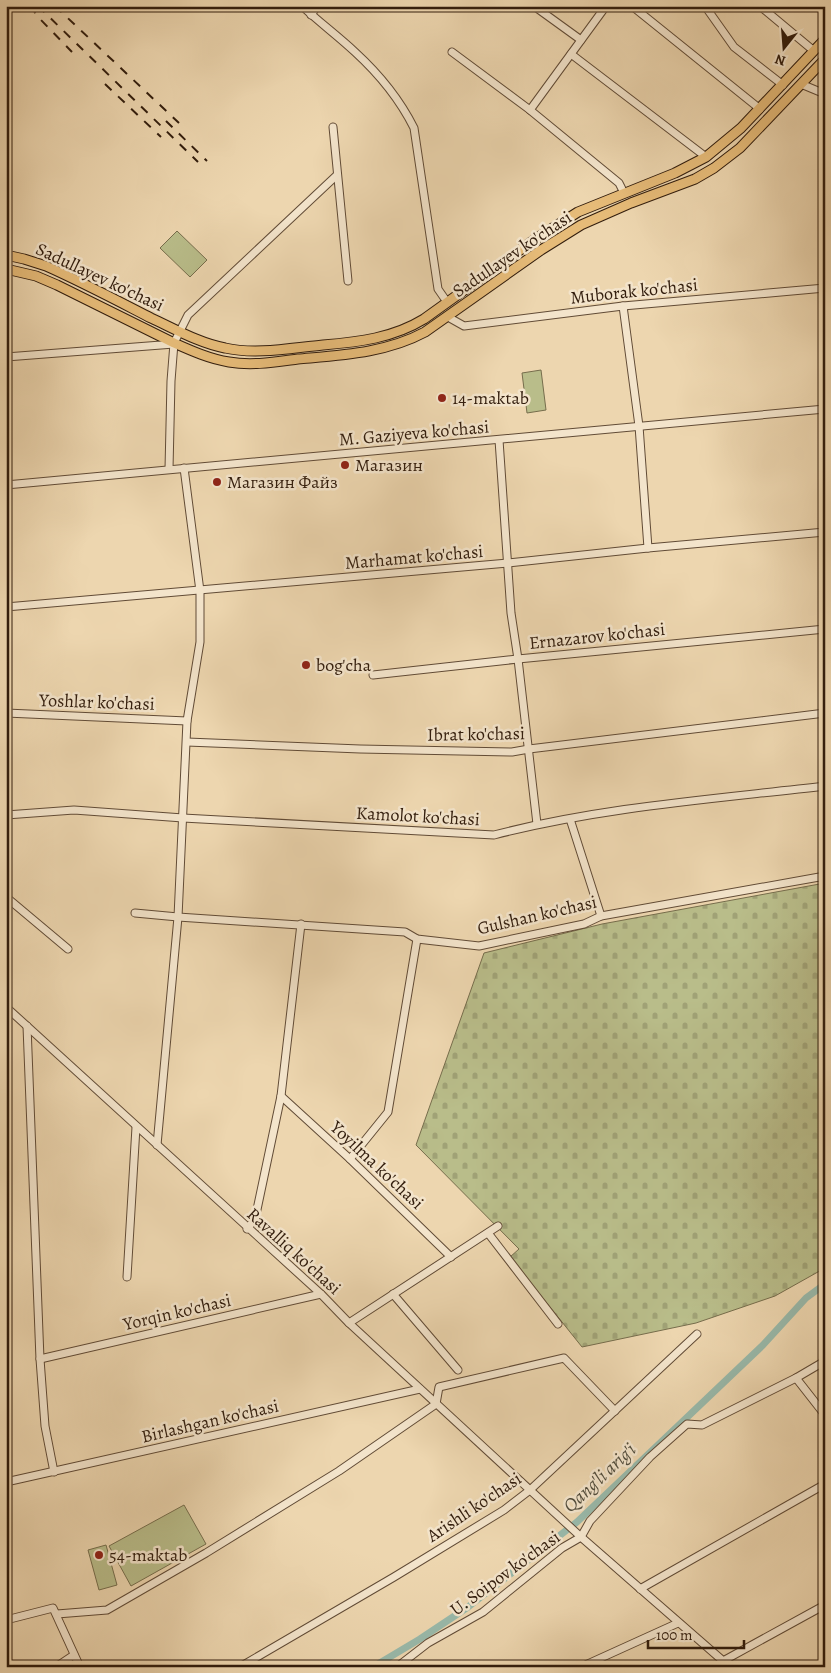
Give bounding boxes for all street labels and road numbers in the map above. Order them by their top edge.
street label: Sadullayev ko'chasi [448,205,576,303]
street label: Sadullayev ko'chasi [32,237,168,317]
street label: Muborak ko'chasi [569,272,699,310]
street label: M. Gaziyeva ko'chasi [338,414,490,452]
street label: Marhamat ko'chasi [344,539,484,575]
street label: Ernazarov ko'chasi [528,617,666,655]
street label: Yoshlar ko'chasi [38,688,155,716]
street label: Ibrat ko'chasi [427,721,525,747]
street label: Kamolot ko'chasi [356,801,480,831]
street label: Gulshan ko'chasi [475,890,599,940]
street label: Yoyilma ko'chasi [324,1115,429,1215]
street label: Ravalliq ko'chasi [242,1202,346,1300]
street label: Yorqin ko'chasi [120,1288,233,1336]
street label: Birlashgan ko'chasi [139,1394,281,1448]
street label: Arishli ko'chasi [421,1466,526,1548]
street label: U. Soipov ko'chasi [445,1525,565,1621]

